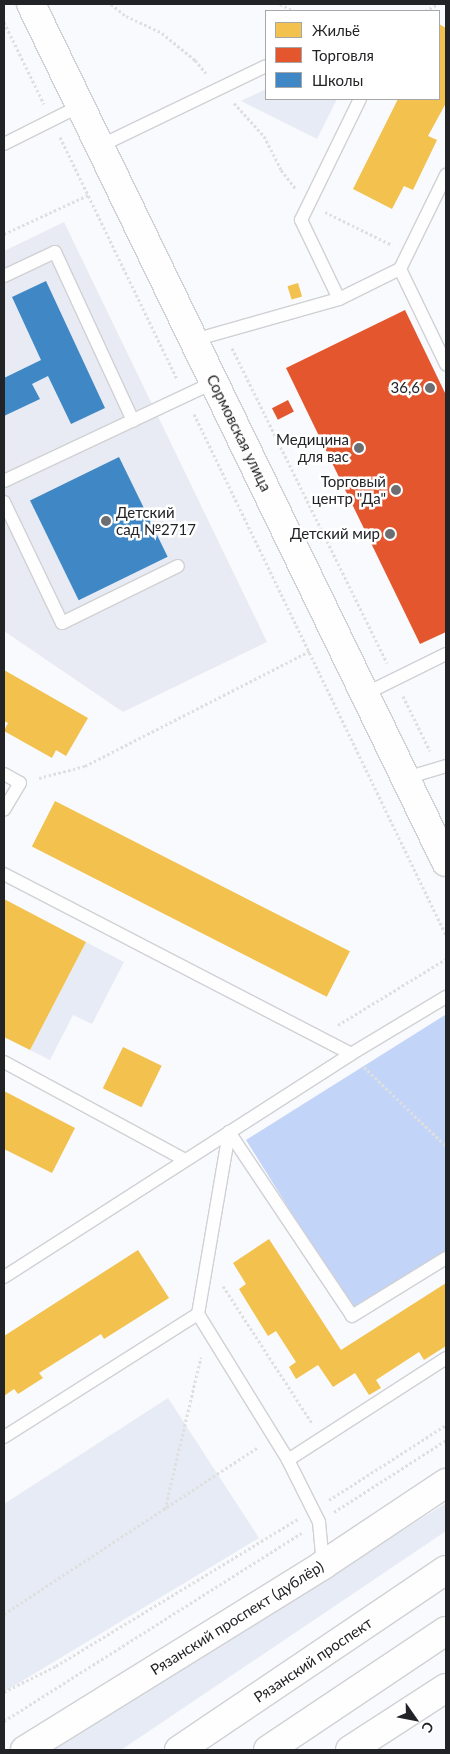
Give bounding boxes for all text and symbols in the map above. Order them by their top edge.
legend [265,10,440,100]
text: Жильё [312,21,360,39]
text: Торговля [312,46,374,64]
text: Школы [312,71,363,89]
street label: Сормовская улица [203,372,275,494]
place label: 36,6 [390,379,420,397]
marker: 36,6 [424,382,436,394]
place label: Медицина для вас [276,430,349,465]
marker: Медицина для вас [353,442,365,454]
place label: Торговый центр "Да" [312,472,386,507]
marker: Торговый центр "Да" [390,484,402,496]
place label: Детский сад №2717 [116,503,196,538]
marker: Детский сад №2717 [100,515,112,527]
place label: Детский мир [290,525,380,543]
marker: Детский мир [384,528,396,540]
street label: Рязанский проспект (дублёр) [147,1557,327,1679]
street label: Рязанский проспект [250,1614,376,1706]
north arrow [390,1694,440,1744]
text: С [418,1719,438,1736]

